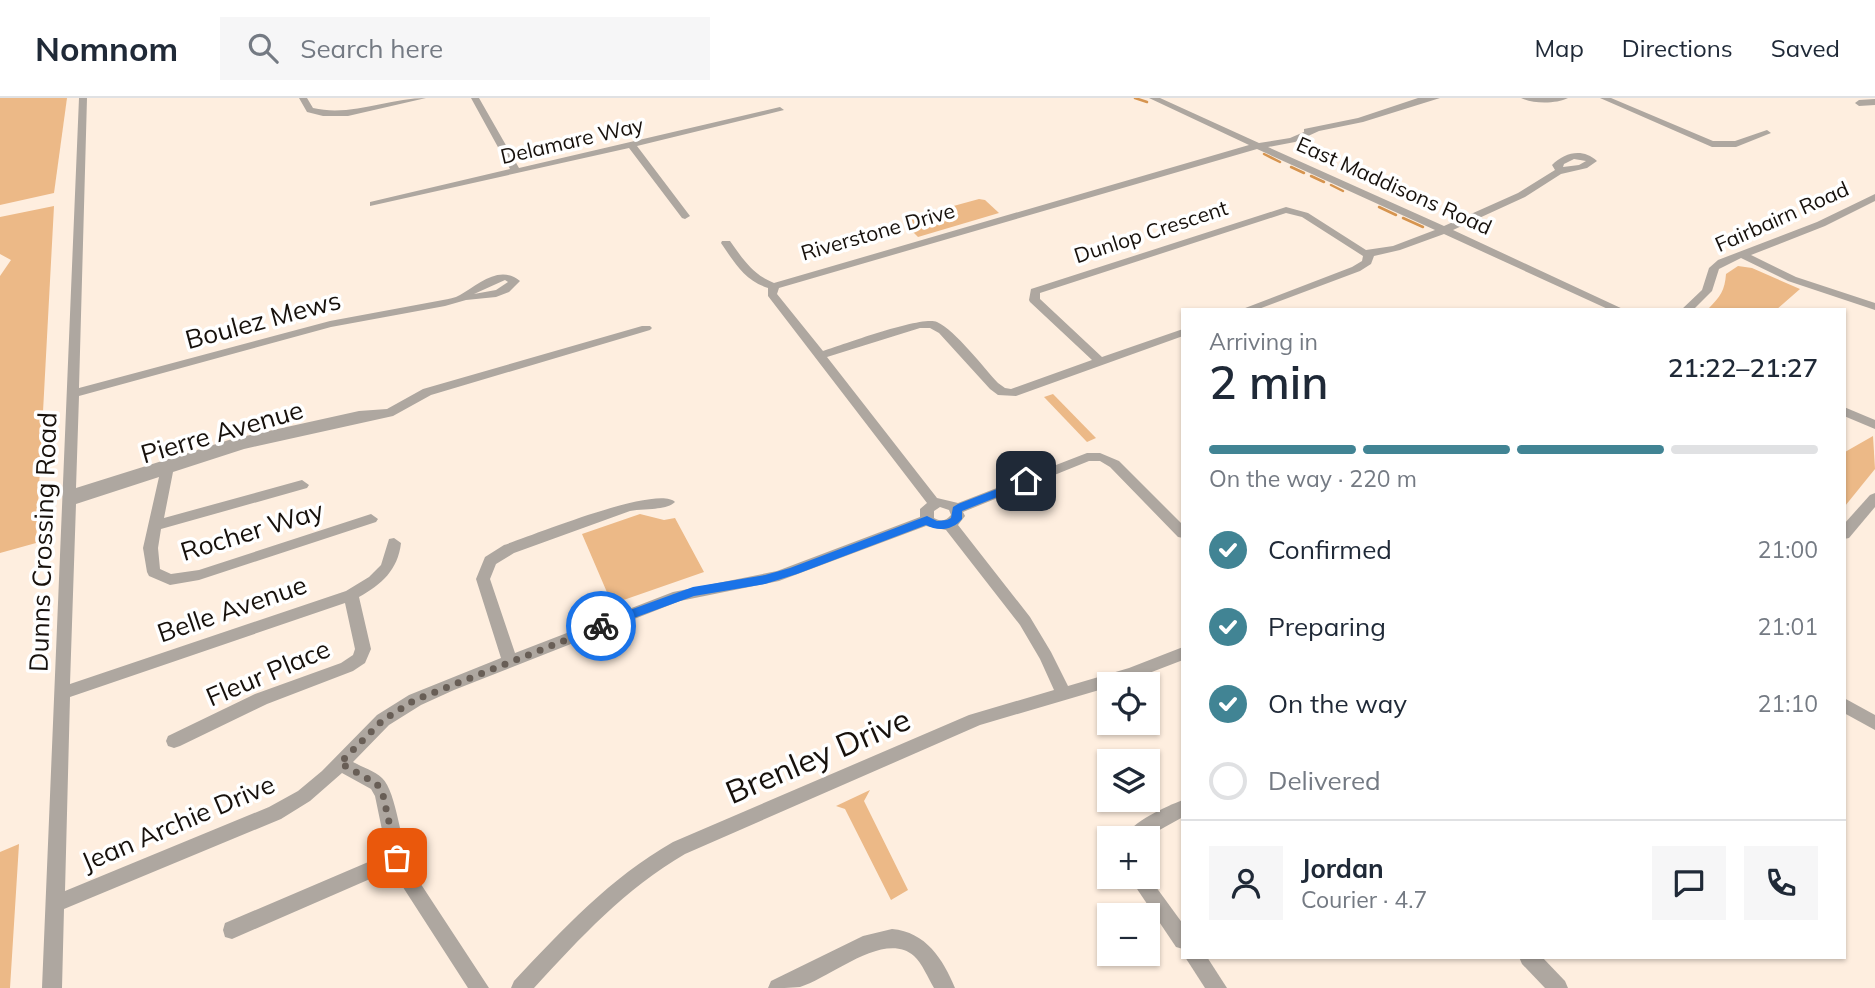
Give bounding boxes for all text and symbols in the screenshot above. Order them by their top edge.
search box [220,17,710,80]
text: Nomnom [35,28,178,69]
icon: search [244,29,282,67]
text: Search here [300,32,443,65]
text: Map [1534,33,1584,63]
text: Directions [1622,33,1733,63]
text: Saved [1771,33,1840,63]
street label: Delamare Way [498,111,646,169]
street label: East Maddisons Road [1293,130,1496,240]
street label: Fairbairn Road [1711,175,1853,257]
street label: Dunlop Crescent [1071,194,1231,268]
street label: Riverstone Drive [798,197,958,265]
street label: Boulez Mews [182,283,344,356]
text: Arriving in [1209,327,1318,356]
text: 21:22–21:27 [1668,351,1818,384]
text: 2 min [1209,353,1328,411]
street label: Pierre Avenue [137,393,307,470]
street label: Dunns Crossing Road [21,412,64,672]
pin [996,451,1056,511]
icon: home [1007,462,1045,500]
text: On the way · 220 m [1209,464,1417,493]
street label: Rocher Way [176,493,327,568]
icon: check [1209,531,1247,569]
text: Confirmed [1268,533,1392,566]
text: 21:00 [1758,535,1818,564]
street label: Belle Avenue [153,568,311,649]
courier [566,591,636,661]
icon: bike [582,607,620,645]
icon: check [1209,608,1247,646]
text: Preparing [1268,610,1386,643]
text: 21:01 [1758,612,1818,641]
street label: Fleur Place [201,632,335,713]
map controls [1097,672,1160,966]
button: locate [1097,672,1160,735]
icon: check [1209,685,1247,723]
text: On the way [1268,687,1407,720]
text: 21:10 [1758,689,1818,718]
street label: Brenley Drive [719,698,916,812]
button: layers [1097,749,1160,812]
text: Delivered [1268,764,1381,797]
street label: Jean Archie Drive [76,767,279,878]
button: + [1097,826,1160,889]
pin [367,828,427,888]
icon: bag [378,839,416,877]
button: person [1209,846,1283,920]
button: chat [1652,846,1726,920]
button: phone [1744,846,1818,920]
text: Jordan [1301,852,1384,885]
text: Courier · 4.7 [1301,885,1427,914]
button: − [1097,903,1160,966]

